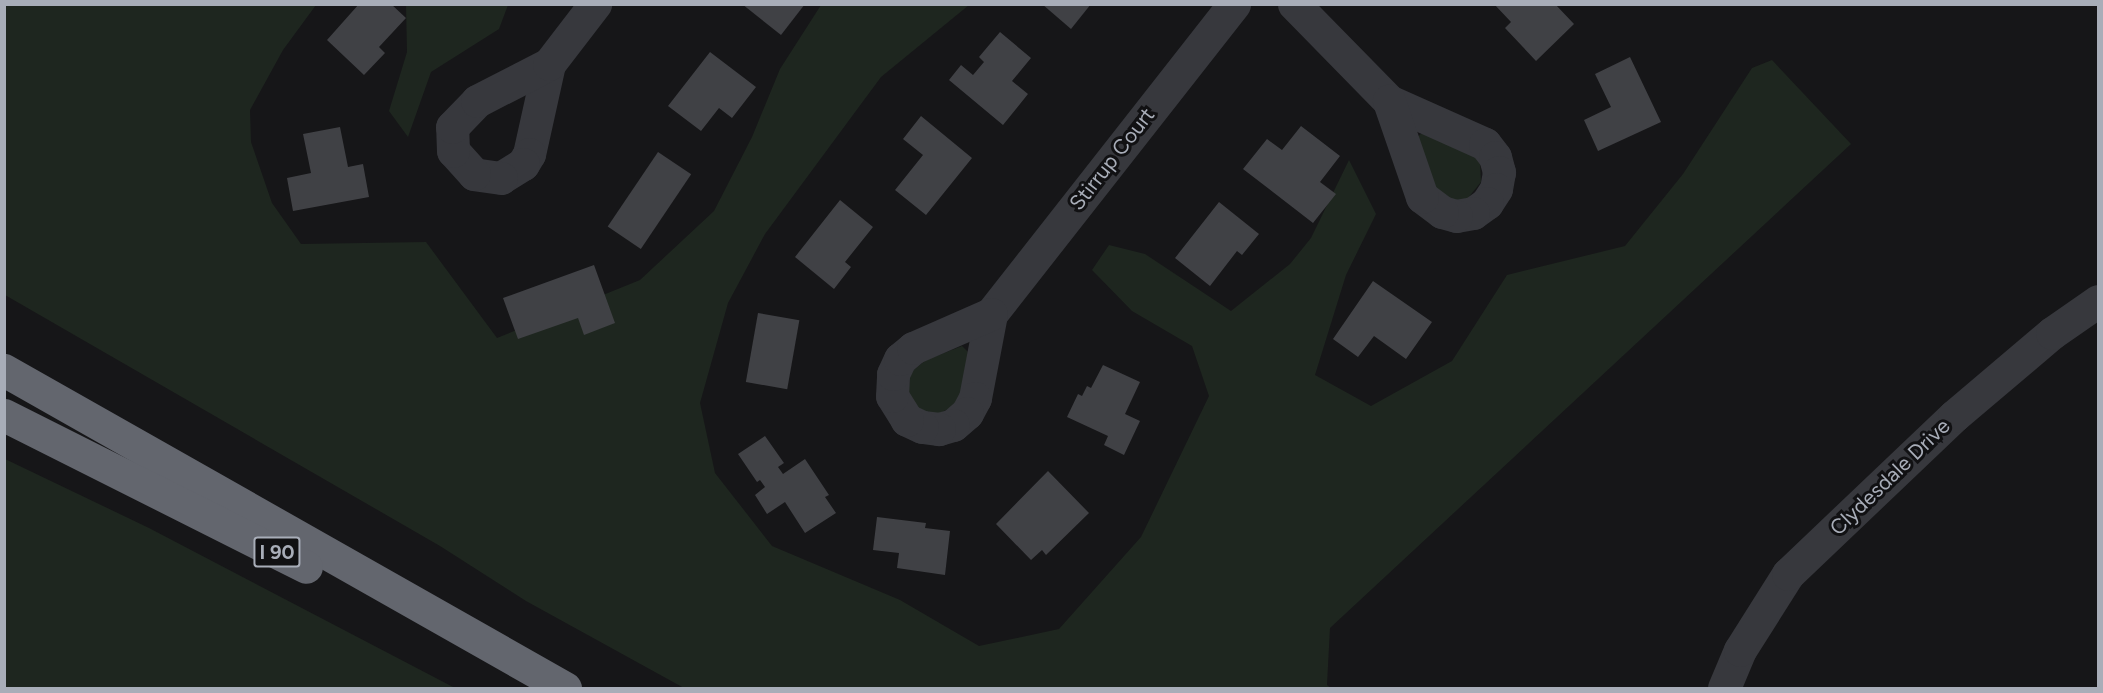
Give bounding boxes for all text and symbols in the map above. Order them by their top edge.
street label: Stirrup Court [1064,103,1160,215]
street label: Clydesdale Drive [1825,413,1955,541]
road number: I 90 [253,535,301,569]

